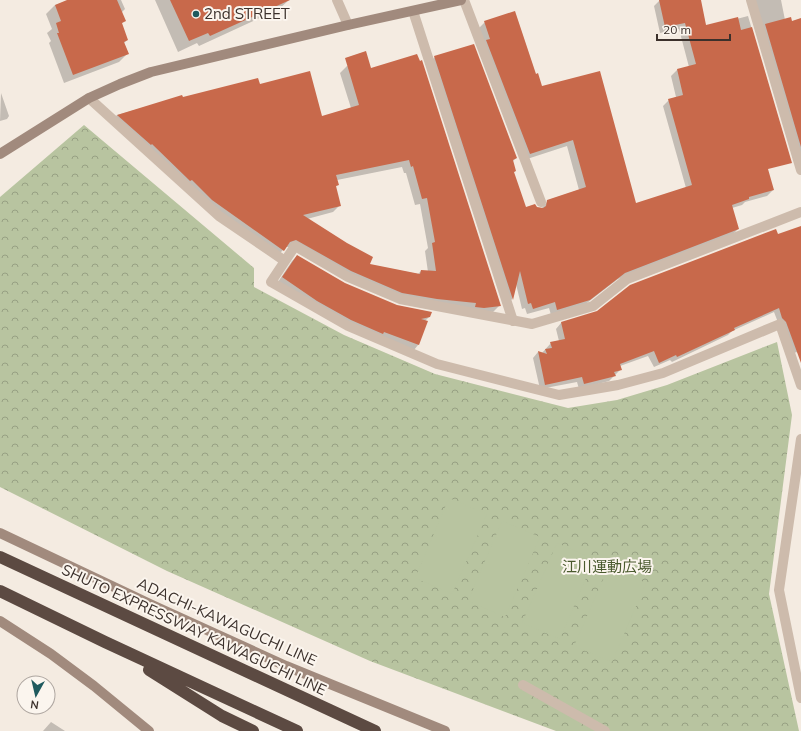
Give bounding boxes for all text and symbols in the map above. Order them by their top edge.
place label: 2nd STREET [204,4,290,23]
marker: 2nd STREET [191,9,201,19]
scale bar [657,16,730,42]
text: 20 m [663,22,691,37]
park label: 江川運動広場 [562,557,652,576]
street label: SHUTO EXPRESSWAY KAWAGUCHI LINE [59,560,330,700]
street label: ADACHI-KAWAGUCHI LINE [134,573,320,670]
north arrow [16,675,56,715]
text: N [30,697,40,712]

